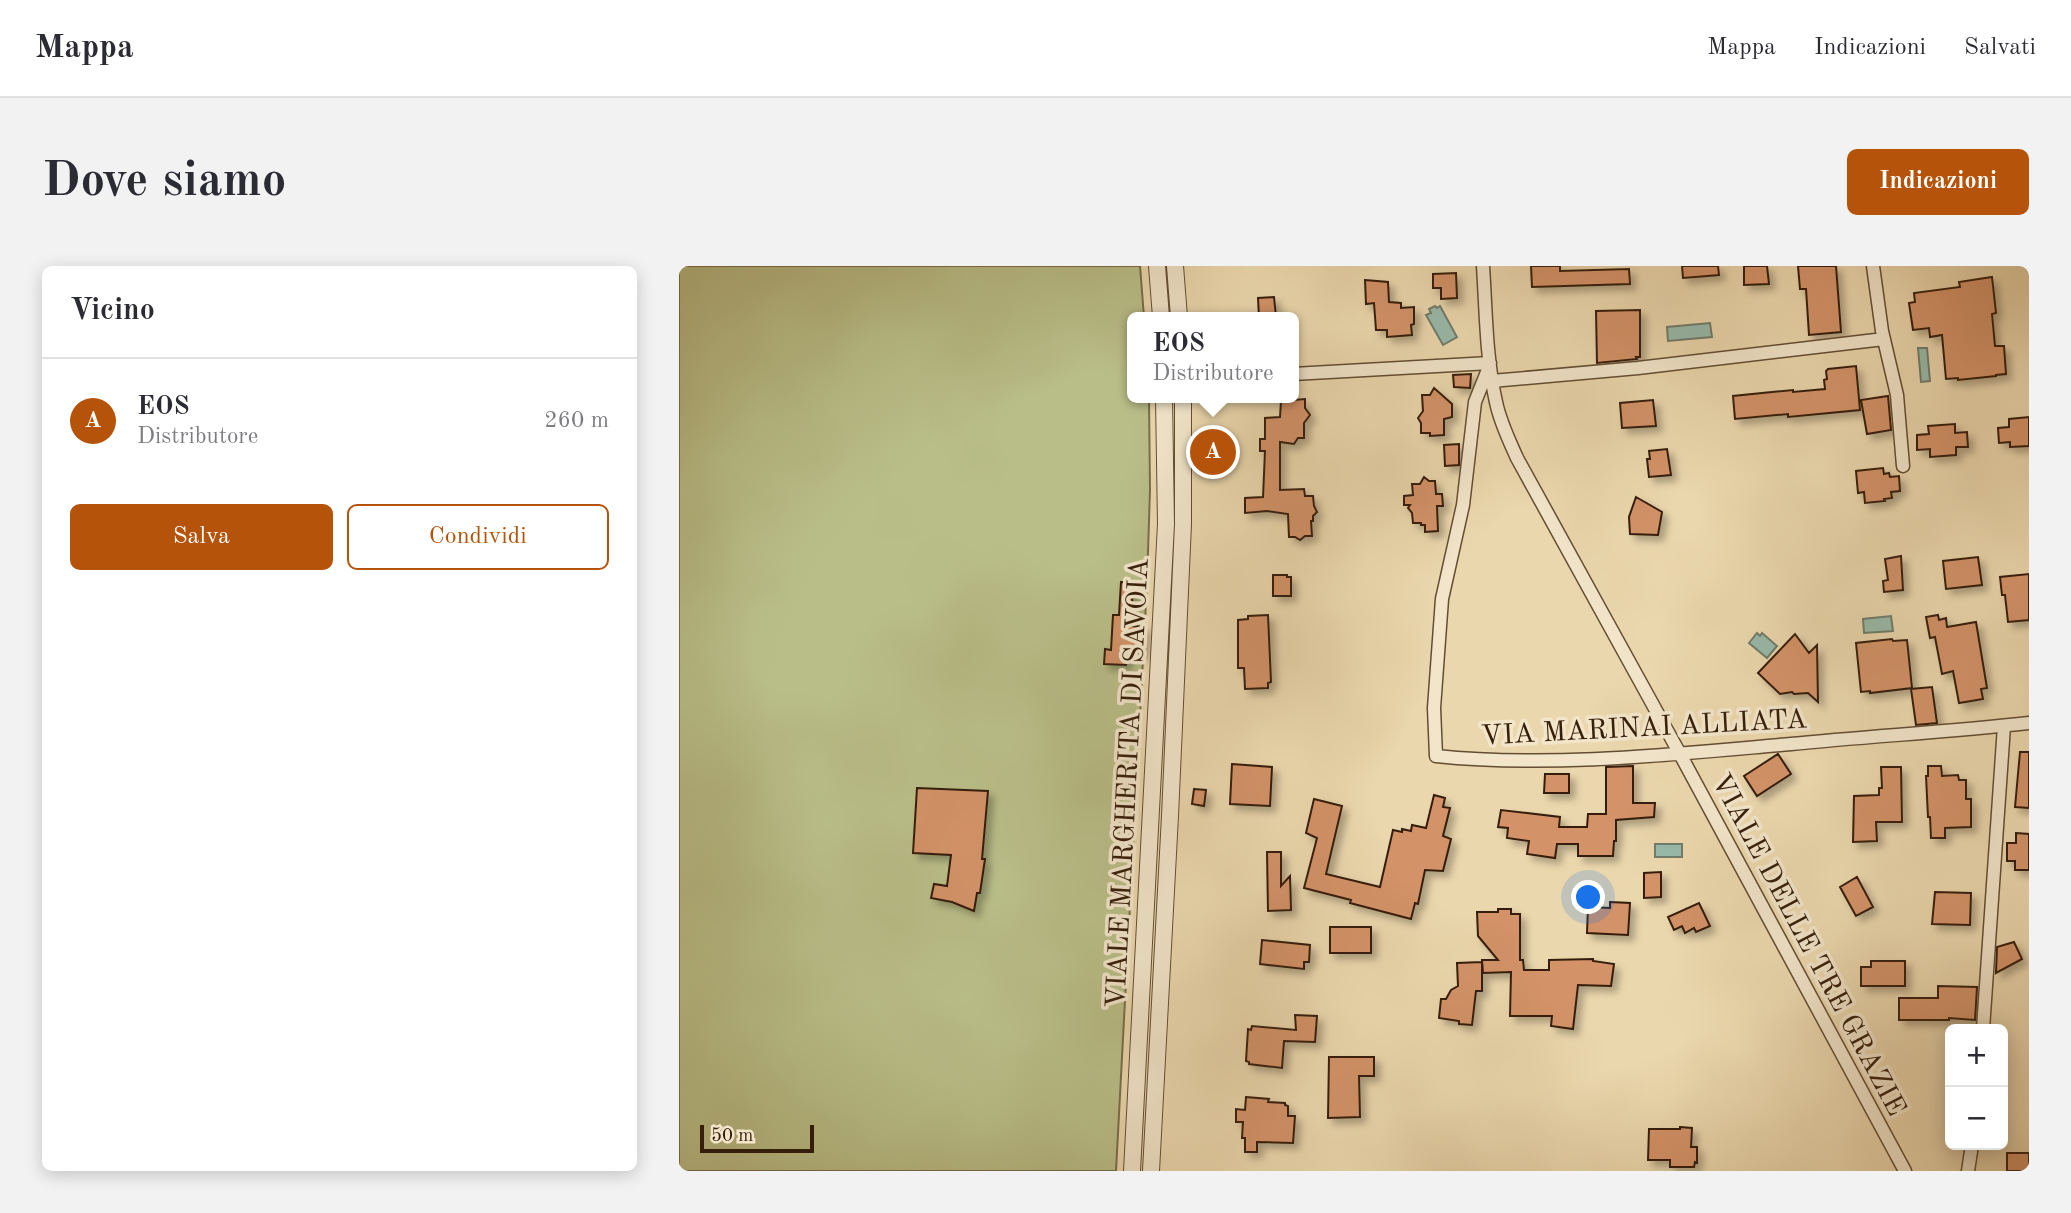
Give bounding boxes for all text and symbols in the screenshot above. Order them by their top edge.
text: Mappa [35,32,134,65]
text: Mappa [1707,36,1776,60]
text: Indicazioni [1814,36,1926,60]
text: Salvati [1964,36,2036,60]
button: Indicazioni [1847,149,2029,215]
text: Dove siamo [42,158,287,207]
text: Vicino [70,296,155,326]
popup [1127,312,1299,403]
text: EOS [1152,331,1205,357]
text: Distributore [1152,362,1274,385]
text: EOS [137,394,190,420]
text: A [84,409,102,432]
text: 260 m [544,409,609,432]
text: Distributore [137,425,258,448]
pin: A [1190,426,1236,478]
button: Salva [70,504,333,570]
button: Condividi [347,504,609,570]
street label: VIALE MARGHERITA DI SAVOIA [1103,557,1155,1009]
street label: VIA MARINAI ALLIATA [1480,706,1808,752]
street label: VIALE DELLE TRE GRAZIE [1705,770,1910,1121]
your location [1571,880,1605,914]
map controls [1945,1024,2008,1150]
button: + [1945,1024,2008,1087]
button: − [1945,1087,2008,1150]
scale bar [700,1122,814,1154]
text: 50 m [711,1127,753,1146]

